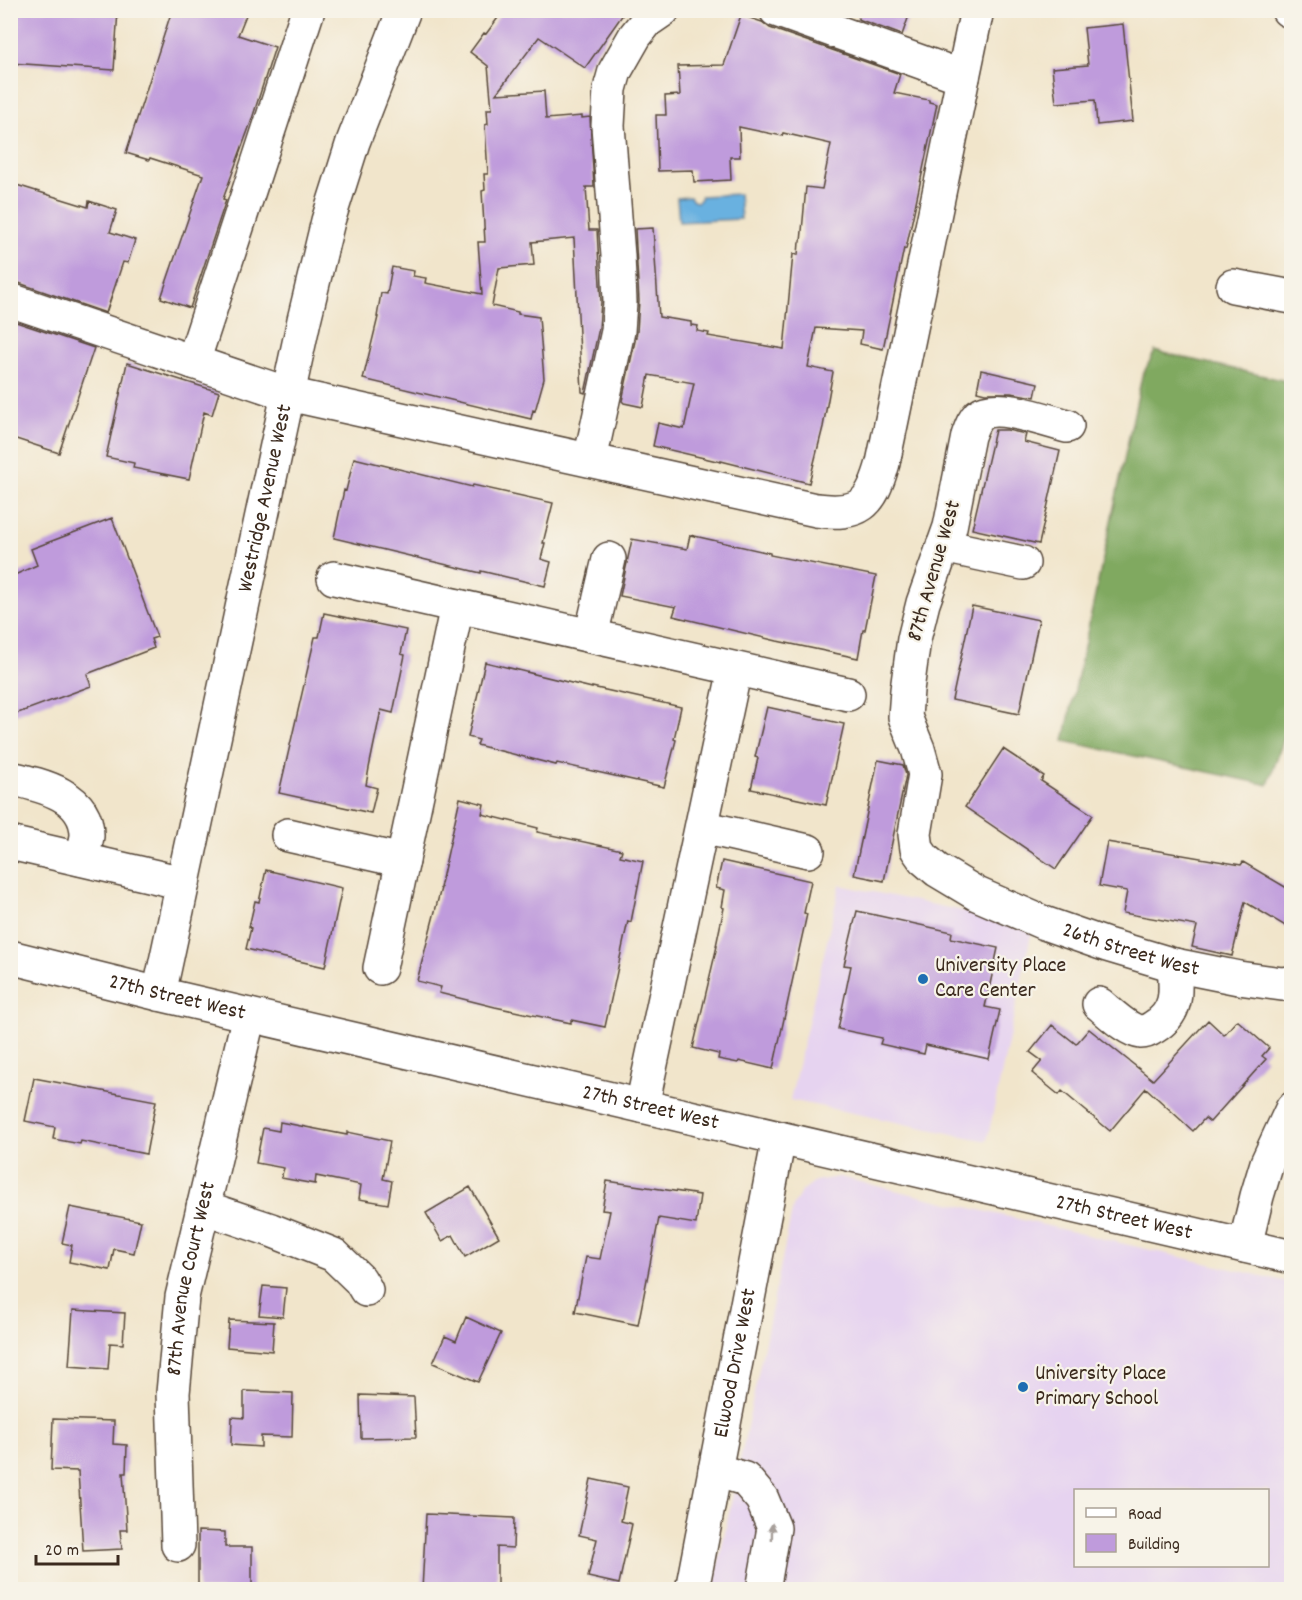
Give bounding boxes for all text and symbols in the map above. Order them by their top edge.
street label: Westridge Avenue West [230,401,301,595]
street label: 87th Avenue West [900,497,970,645]
street label: 26th Street West [1058,915,1202,985]
place label: University Place Care Center [935,951,1066,1007]
street label: 27th Street West [105,967,248,1029]
marker: University Place Care Center [916,972,930,986]
street label: 27th Street West [579,1077,722,1139]
street label: 87th Avenue Court West [159,1179,224,1377]
street label: 27th Street West [1052,1187,1195,1249]
street label: Elwood Drive West [706,1286,765,1441]
place label: University Place Primary School [1035,1359,1166,1415]
marker: University Place Primary School [1016,1380,1030,1394]
legend [1074,1489,1269,1567]
text: Road [1128,1503,1162,1528]
one-way arrow [767,1522,776,1541]
scale bar [36,1528,118,1566]
text: Building [1128,1533,1180,1558]
text: 20 m [45,1539,79,1564]

